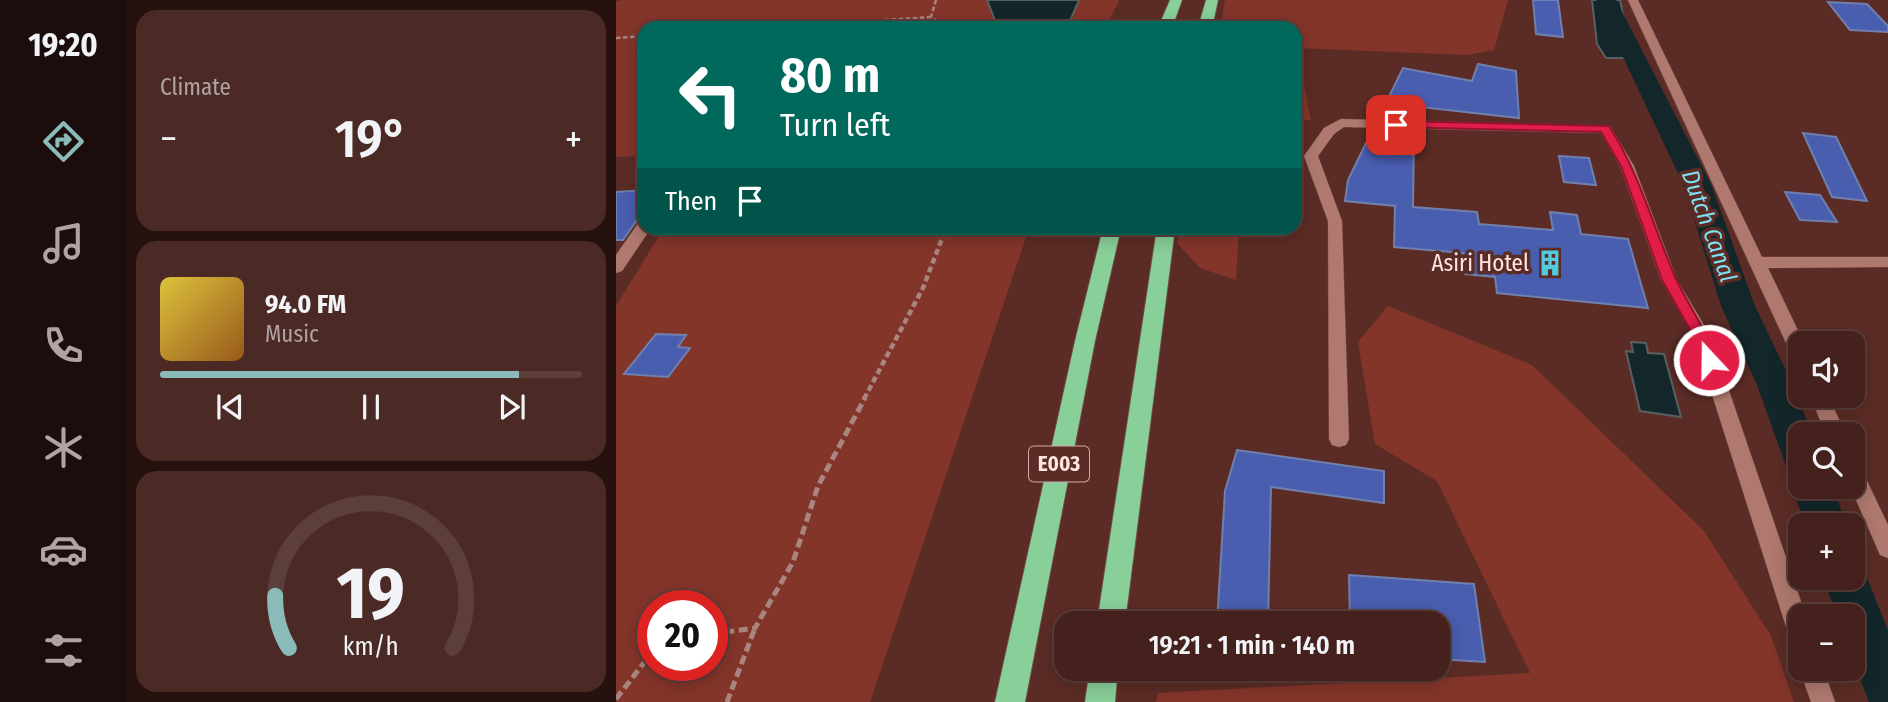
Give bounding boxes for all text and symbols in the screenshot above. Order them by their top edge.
text: 19:20 [28,26,98,64]
text: 80 m [780,46,880,105]
icon: left [665,49,756,140]
text: Climate [160,73,231,101]
pin [1366,95,1426,155]
text: Turn left [780,106,890,144]
icon: arrive [1377,106,1415,144]
text: 19° [335,108,407,171]
text: − [160,116,177,162]
text: + [565,116,582,162]
icon: directions [39,117,88,166]
water label: Dutch Canal [1676,166,1742,286]
icon: arrive [731,182,769,220]
text: Then [665,186,717,217]
icon: music [39,219,88,268]
building icon: Asiri Hotel [1535,248,1565,278]
place label: Asiri Hotel [1431,249,1529,277]
text: 94.0 FM [265,289,346,320]
text: Music [265,320,319,348]
icon: phone [39,321,88,370]
position arrow [1672,323,1746,397]
map controls [1788,331,1865,681]
button: sound [1788,331,1865,408]
icon: previous [211,388,249,426]
icon: pause [352,388,390,426]
icon: next [493,388,531,426]
button: search [1788,422,1865,499]
icon: climate [39,423,88,472]
road number: E003 [1029,447,1089,482]
button: + [1788,513,1865,590]
icon: car [39,525,88,574]
text: 19 [337,550,405,637]
speed limit sign: 20 [637,590,728,681]
button: − [1788,604,1865,681]
icon: filters [39,626,88,675]
text: 19:21 · 1 min · 140 m [1149,630,1355,661]
text: km/h [343,631,399,661]

